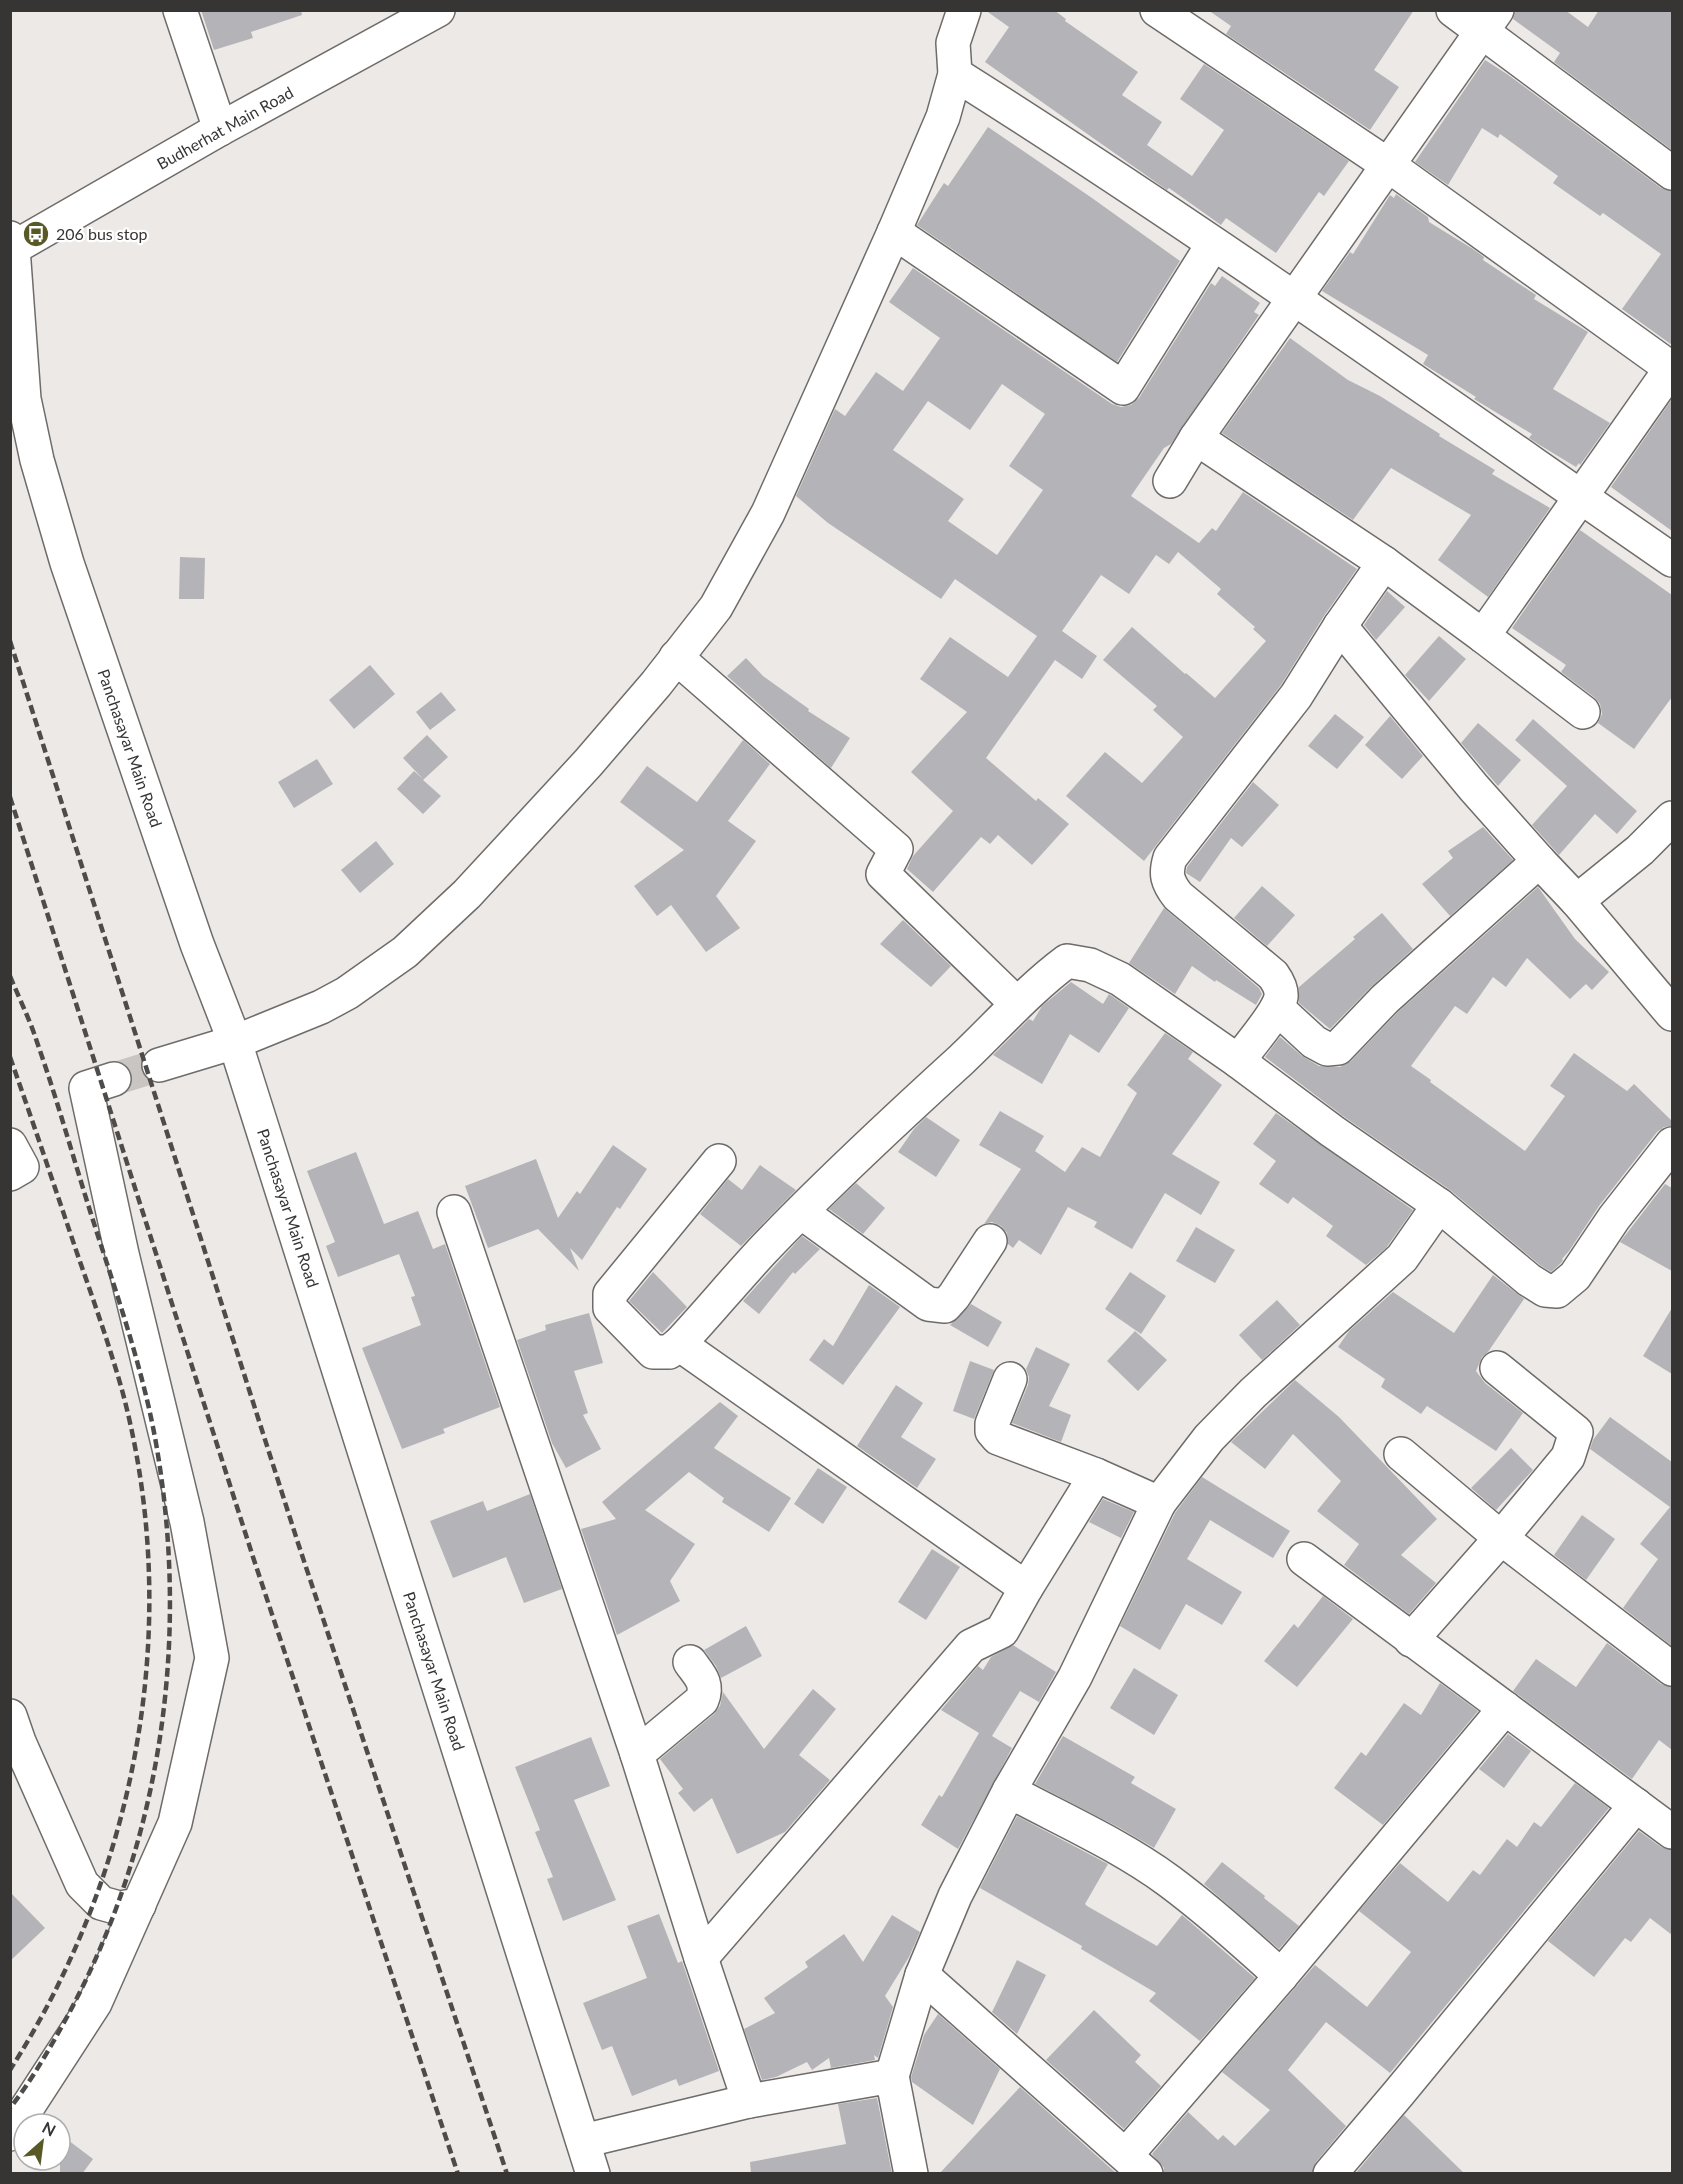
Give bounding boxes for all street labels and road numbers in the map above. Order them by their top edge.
street label: Budherhat Main Road [153,82,296,173]
street label: Panchasayar Main Road [94,666,166,829]
street label: Panchasayar Main Road [254,1126,323,1290]
street label: Panchasayar Main Road [400,1589,469,1753]

